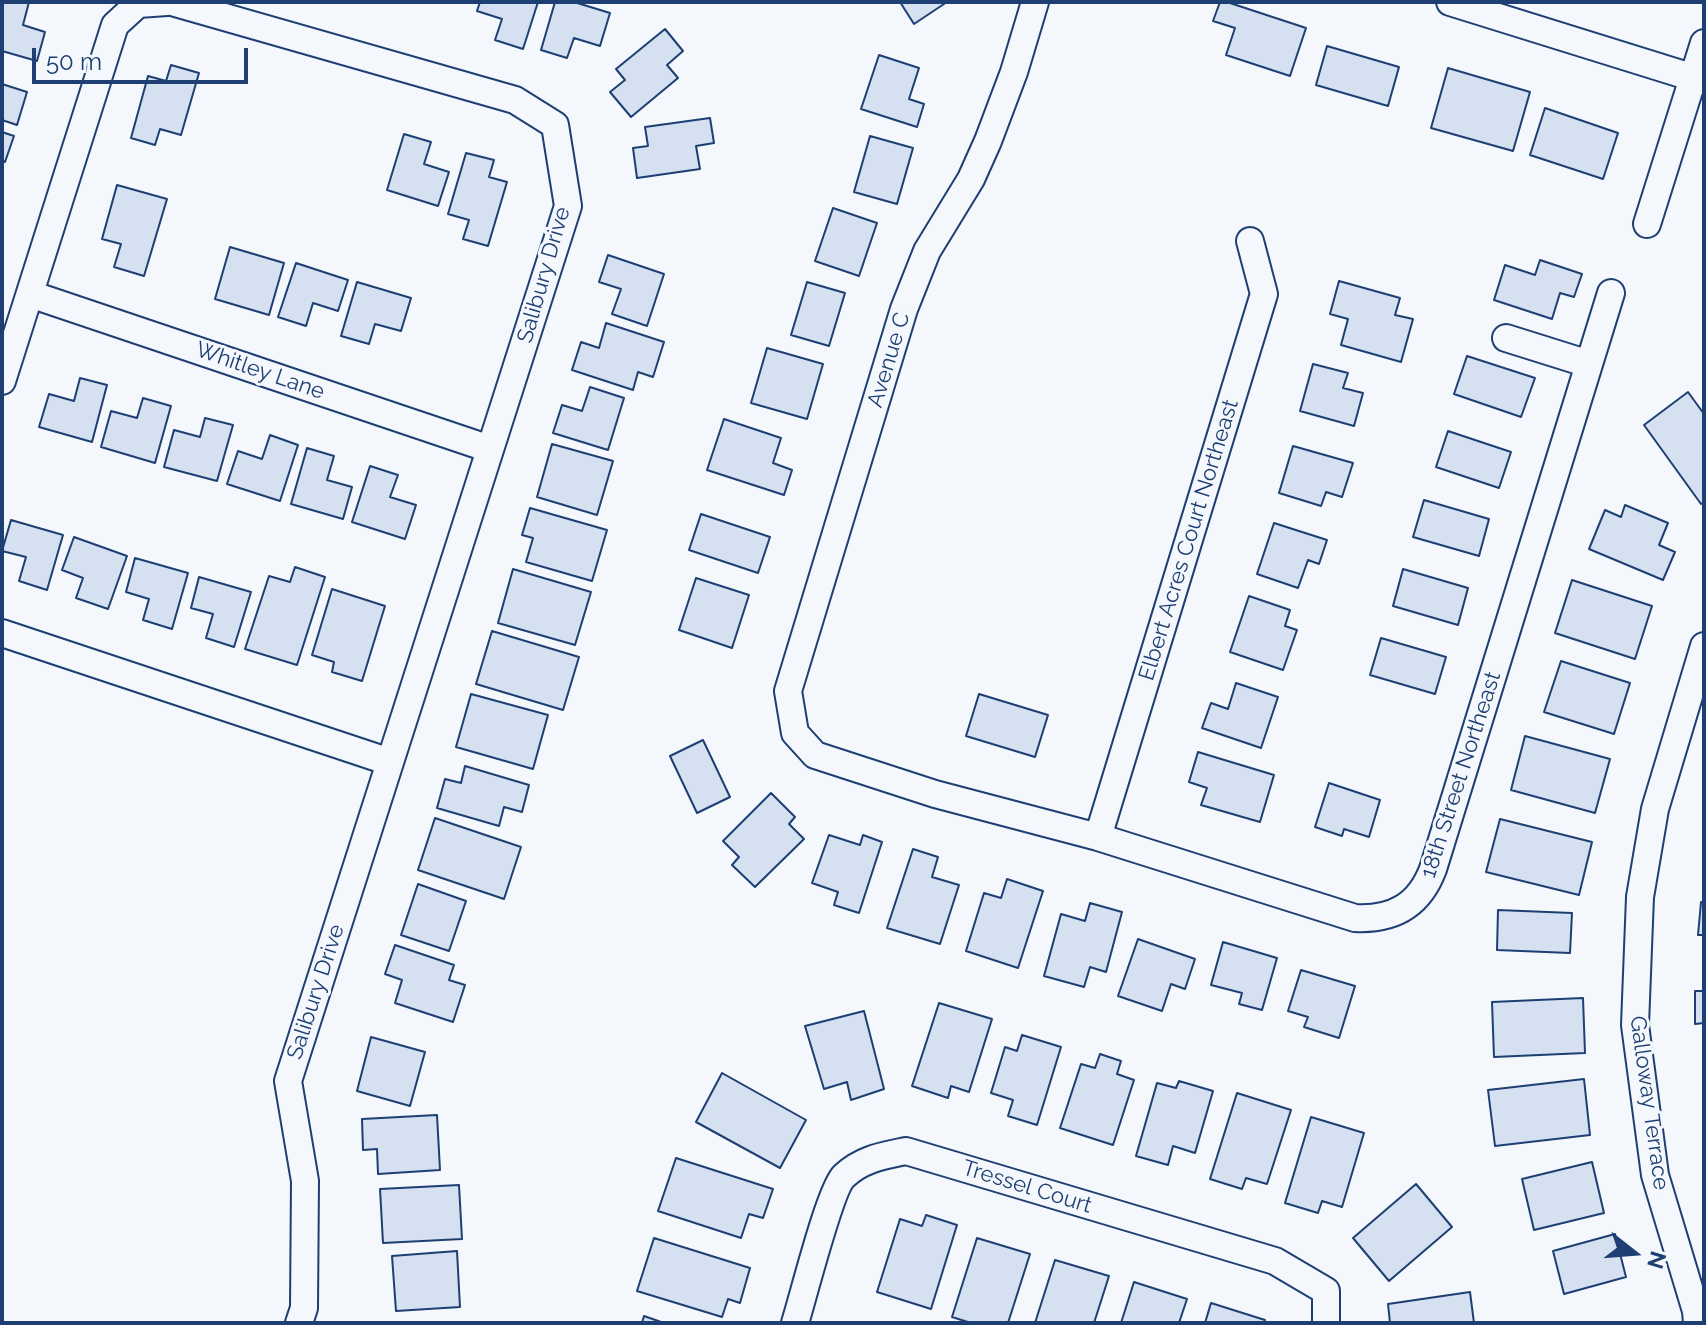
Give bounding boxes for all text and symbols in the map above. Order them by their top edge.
scale bar [36,32,252,82]
text: 50 m [46,47,102,76]
street label: Salibury Drive [512,204,576,346]
street label: Avenue C [862,309,916,411]
street label: Whitley Lane [192,337,328,405]
street label: Elbert Acres Court Northeast [1134,396,1244,684]
street label: 18th Street Northeast [1415,668,1507,882]
street label: Salibury Drive [282,921,350,1063]
street label: Galloway Terrace [1624,1014,1674,1192]
street label: Tressel Court [959,1155,1095,1219]
north arrow [1594,1213,1674,1293]
text: N [1642,1248,1672,1272]

